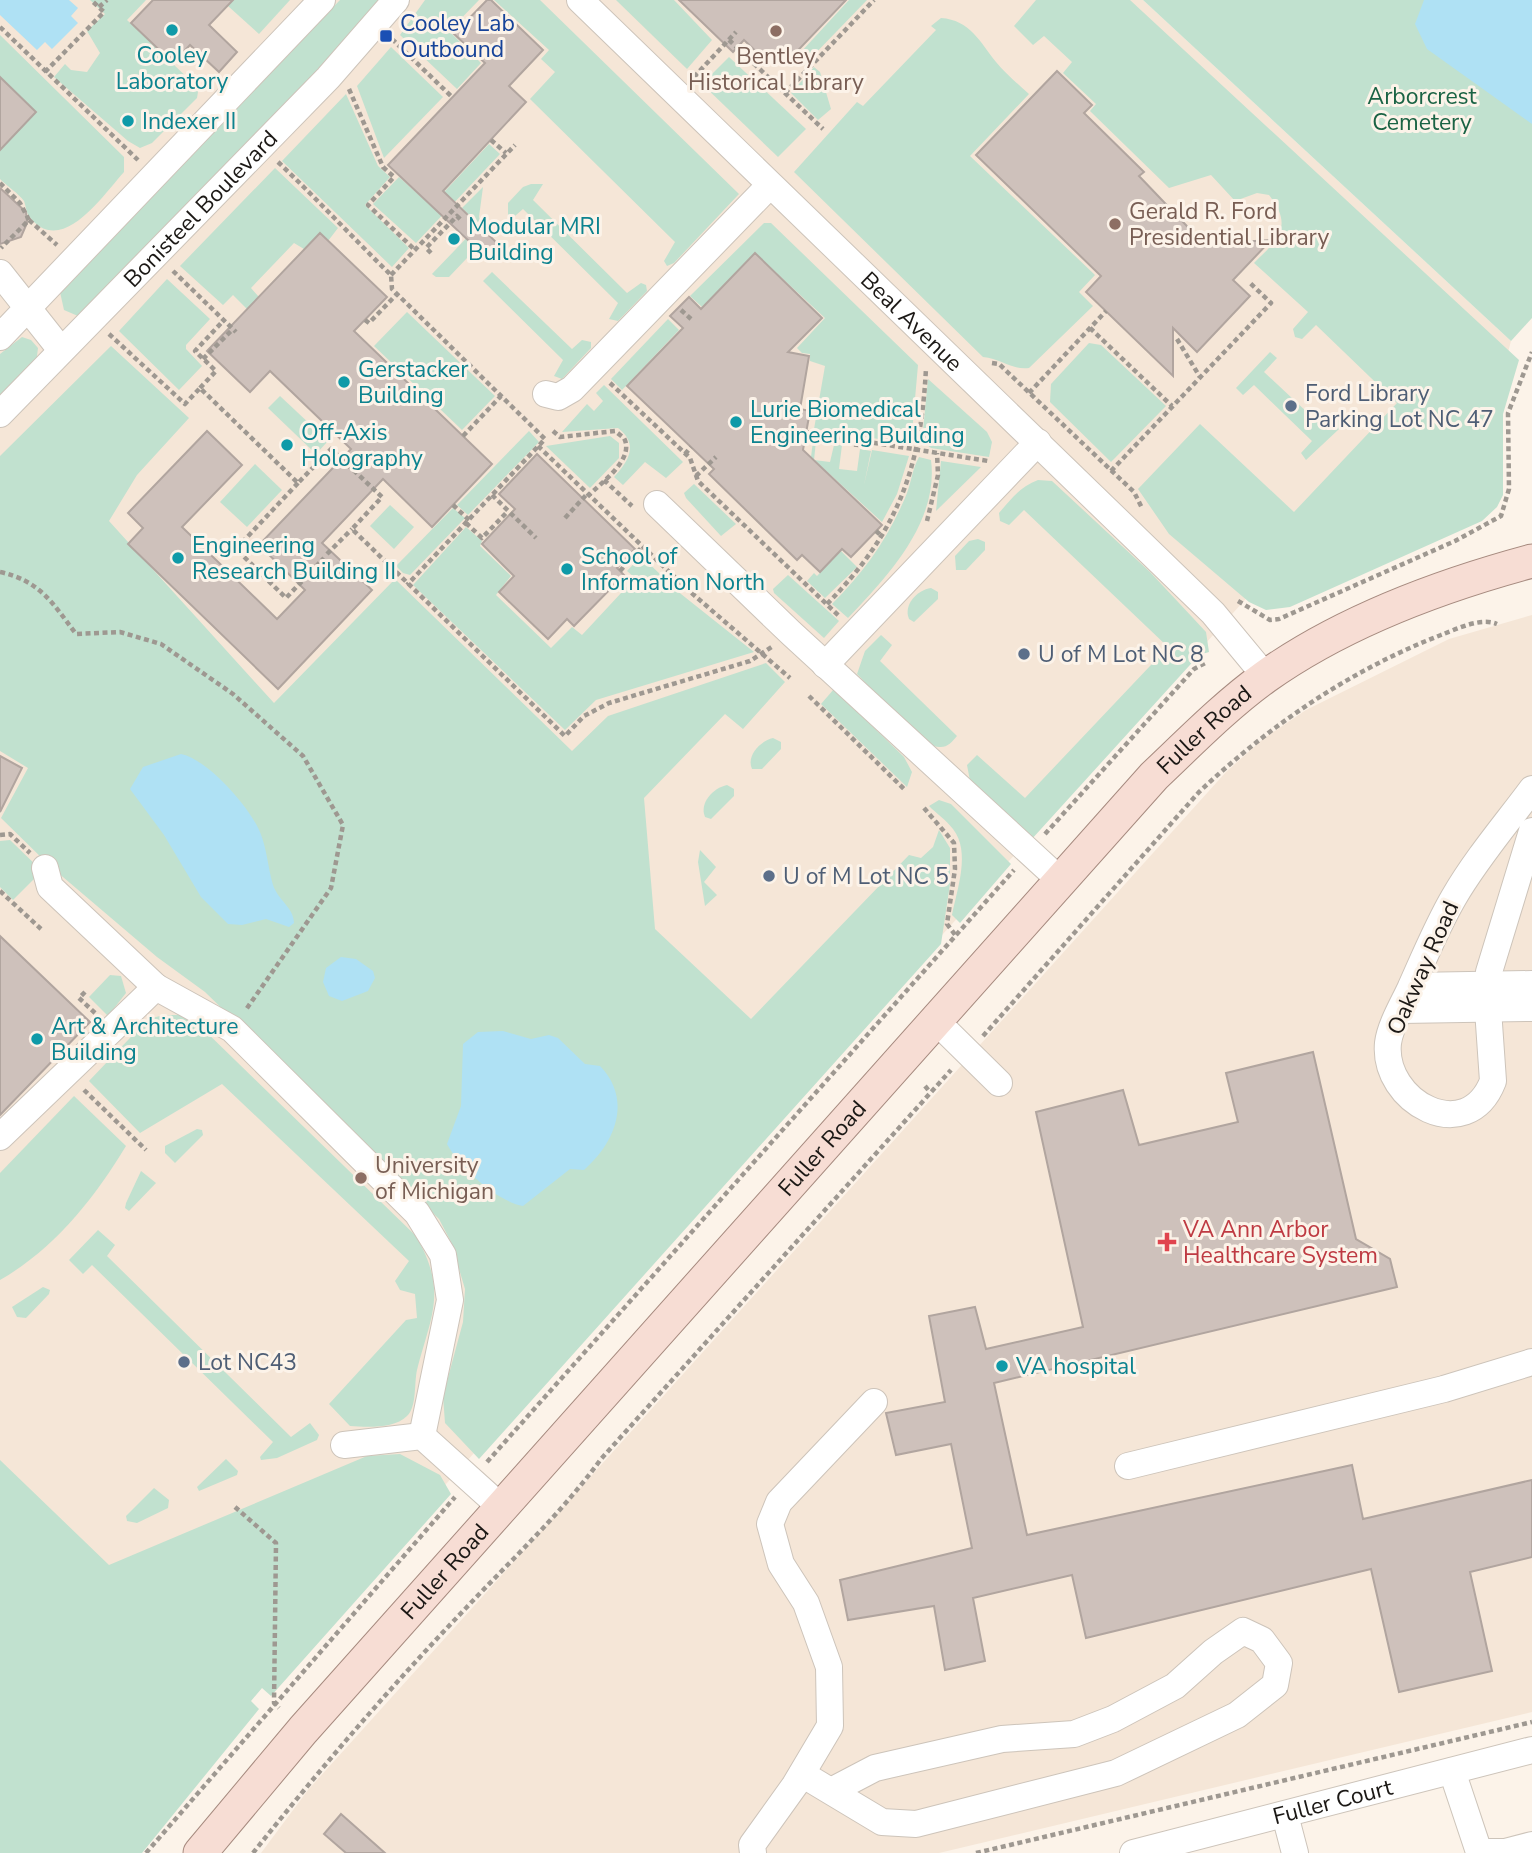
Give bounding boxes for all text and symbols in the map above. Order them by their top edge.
place label: Cooley Lab Outbound [400,8,515,65]
marker: Cooley Laboratory [164,22,180,38]
marker: Bentley Historical Library [768,23,784,39]
marker: Cooley Lab Outbound [378,28,394,44]
place label: Cooley Laboratory [116,40,229,97]
place label: Bentley Historical Library [688,41,864,98]
park label: Arborcrest Cemetery [1367,81,1478,138]
place label: Indexer II [142,106,236,137]
marker: Indexer II [120,113,136,129]
street label: Bonisteel Boulevard [117,123,284,294]
place label: Gerald R. Ford Presidential Library [1129,196,1330,253]
place label: Modular MRI Building [468,211,601,268]
marker: Gerald R. Ford Presidential Library [1107,216,1123,232]
marker: Modular MRI Building [446,231,462,247]
street label: Beal Avenue [854,265,970,378]
place label: Gerstacker Building [358,354,469,411]
marker: Gerstacker Building [336,374,352,390]
place label: Ford Library Parking Lot NC 47 [1305,378,1494,435]
place label: Lurie Biomedical Engineering Building [750,394,965,451]
marker: Ford Library Parking Lot NC 47 [1283,398,1299,414]
marker: Lurie Biomedical Engineering Building [728,414,744,430]
place label: Off-Axis Holography [301,417,423,474]
marker: Off-Axis Holography [279,437,295,453]
place label: Engineering Research Building II [192,530,396,587]
place label: School of Information North [581,541,765,598]
marker: Engineering Research Building II [170,550,186,566]
marker: School of Information North [559,561,575,577]
place label: U of M Lot NC 8 [1038,639,1204,670]
marker: U of M Lot NC 8 [1016,646,1032,662]
street label: Fuller Road [1150,678,1258,781]
place label: U of M Lot NC 5 [783,861,949,892]
marker: U of M Lot NC 5 [761,868,777,884]
street label: Oakway Road [1380,896,1466,1040]
place label: Art & Architecture Building [51,1011,238,1068]
marker: Art & Architecture Building [29,1031,45,1047]
street label: Fuller Road [771,1094,873,1203]
place label: University of Michigan [375,1150,494,1207]
marker: University of Michigan [353,1170,369,1186]
place label: VA Ann Arbor Healthcare System [1182,1214,1378,1271]
marker: VA Ann Arbor Healthcare System [1157,1232,1177,1252]
place label: Lot NC43 [198,1347,297,1378]
place label: VA hospital [1015,1351,1136,1382]
marker: Lot NC43 [176,1354,192,1370]
marker: VA hospital [994,1358,1010,1374]
street label: Fuller Road [393,1517,496,1626]
street label: Fuller Court [1269,1771,1397,1832]

